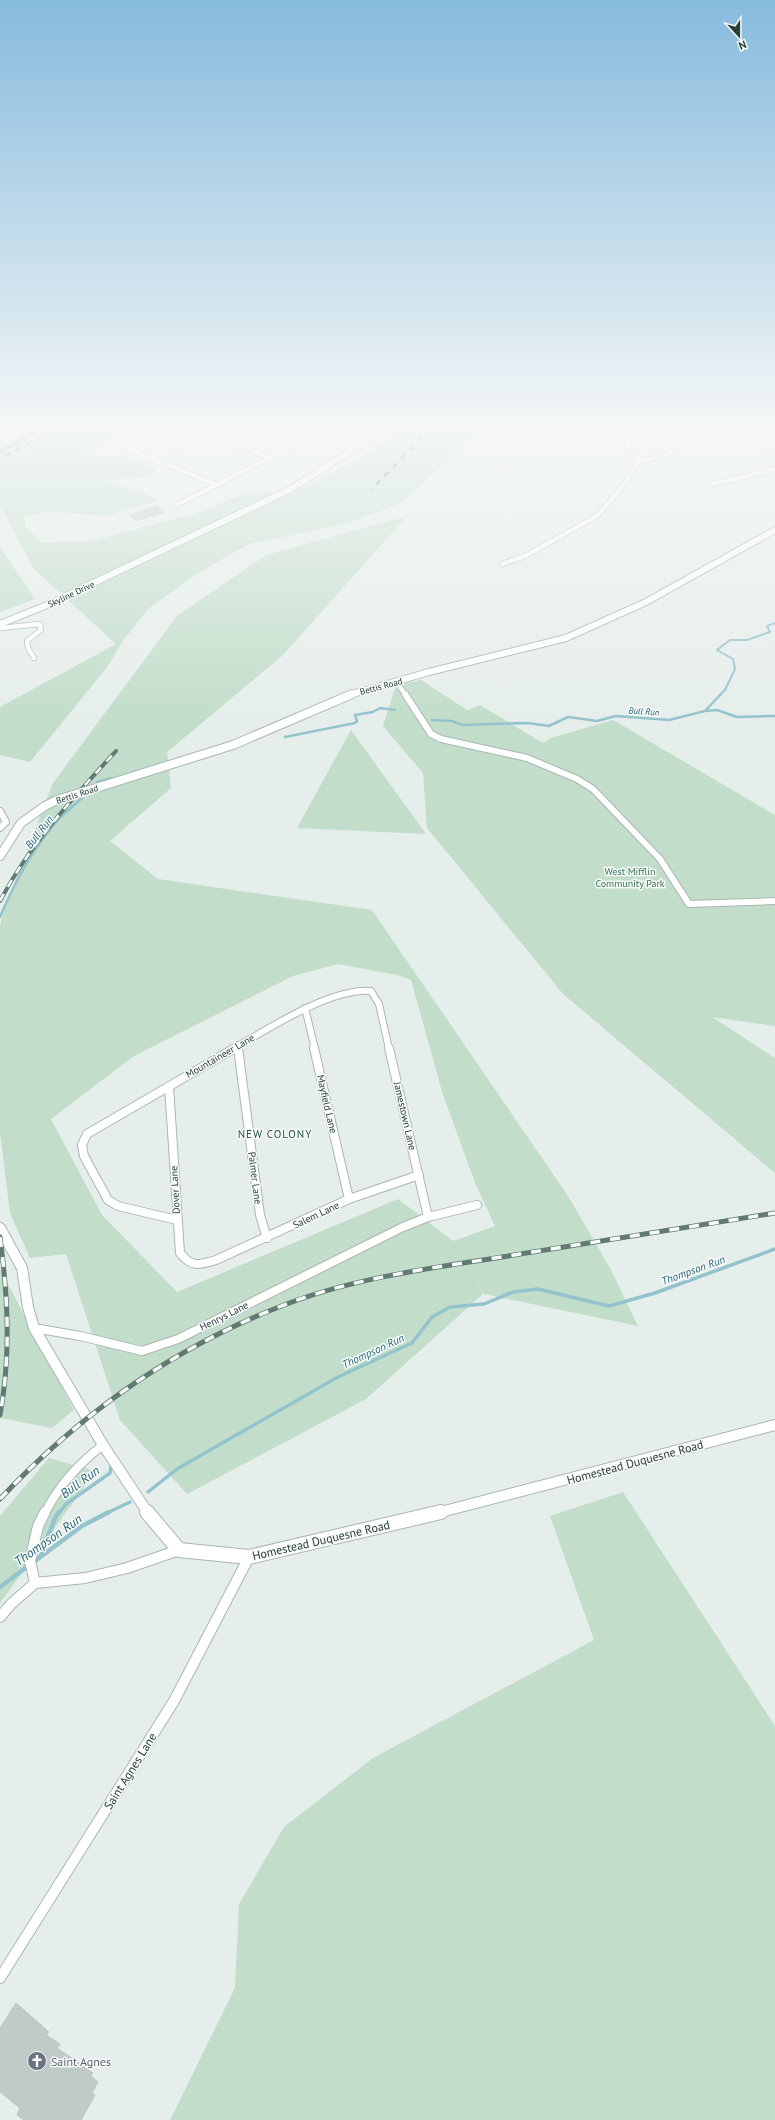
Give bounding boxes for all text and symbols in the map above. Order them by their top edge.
north arrow [719,16,759,56]
text: N [737,38,748,53]
street label: Skyline Drive [46,578,97,610]
street label: Bettis Road [359,675,404,697]
water label: Bull Run [628,704,660,718]
street label: Bettis Road [55,782,100,806]
water label: Bull Run [22,813,56,851]
park label: West Mifflin Community Park [595,865,665,890]
street label: Mountaineer Lane [183,1031,257,1081]
street label: Mayfield Lane [314,1074,340,1134]
street label: Jamestown Lane [391,1080,419,1151]
district label: NEW COLONY [238,1127,312,1141]
street label: Palmer Lane [245,1151,265,1205]
street label: Dover Lane [167,1166,183,1214]
street label: Salem Lane [291,1199,341,1231]
water label: Thompson Run [659,1252,727,1288]
street label: Henrys Lane [198,1298,250,1334]
water label: Thompson Run [340,1330,407,1372]
street label: Homestead Duquesne Road [565,1437,705,1487]
water label: Bull Run [57,1462,103,1502]
water label: Thompson Run [11,1510,85,1570]
street label: Homestead Duquesne Road [251,1517,391,1563]
street label: Saint Agnes Lane [100,1730,160,1812]
church icon: Saint Agnes [26,2050,48,2072]
place label: Saint Agnes [51,2054,111,2069]

